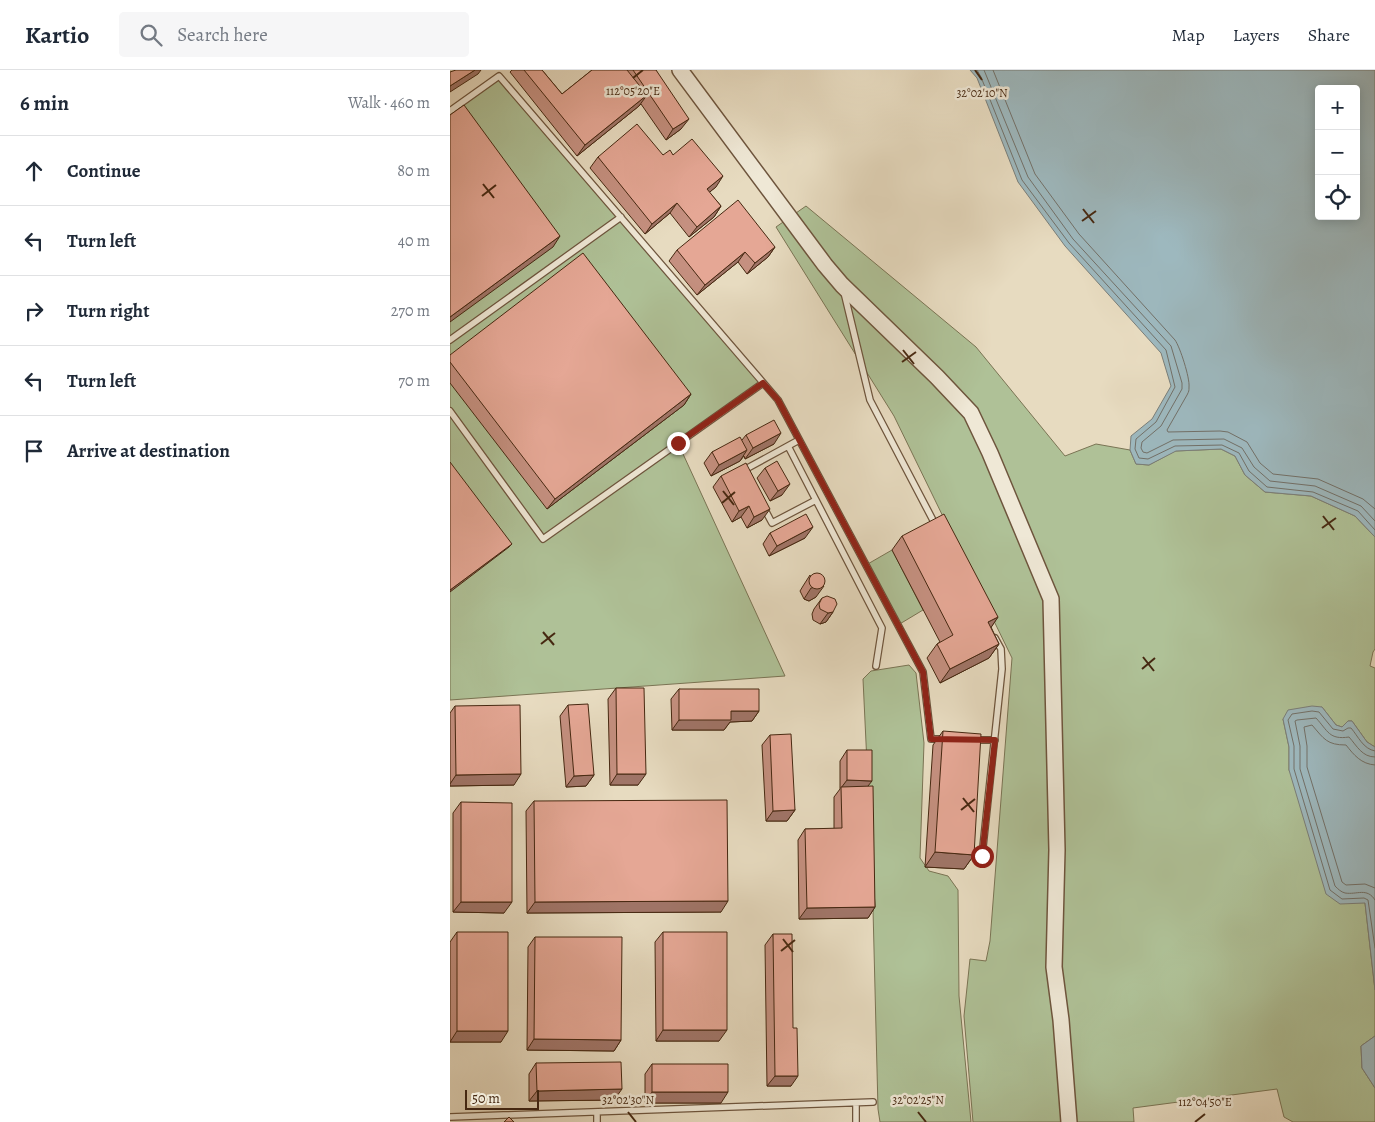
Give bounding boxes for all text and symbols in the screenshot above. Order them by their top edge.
search box [119,12,469,57]
text: Kartio [25,19,89,51]
icon: search [137,21,165,49]
text: Search here [177,22,268,48]
text: Map [1172,23,1205,47]
text: Layers [1233,23,1280,47]
text: Share [1308,23,1350,47]
text: 112°05'20"E [606,83,660,99]
text: 32°02'10"N [956,85,1008,101]
map controls [1315,85,1360,220]
button: + [1315,85,1360,130]
text: 6 min [20,89,69,117]
text: Walk · 460 m [348,92,430,114]
button: − [1315,130,1360,175]
icon: ahead [20,157,48,185]
text: Continue [67,158,141,184]
text: 80 m [397,160,430,182]
button: locate [1315,175,1360,220]
icon: left [20,227,48,255]
text: Turn left [67,228,136,254]
text: 40 m [398,230,430,252]
icon: right [20,297,48,325]
text: Turn right [67,298,149,324]
text: 270 m [391,300,430,322]
icon: left [20,367,48,395]
text: Turn left [67,368,136,394]
text: 70 m [398,370,430,392]
route end [667,432,690,455]
icon: arrive [20,437,48,465]
text: Arrive at destination [67,438,230,464]
route start [971,845,994,868]
scale bar [465,1087,539,1110]
text: 50 m [472,1089,500,1108]
text: 32°02'30"N [602,1092,654,1108]
text: 32°02'25"N [892,1092,944,1108]
text: 112°04'50"E [1178,1094,1232,1110]

